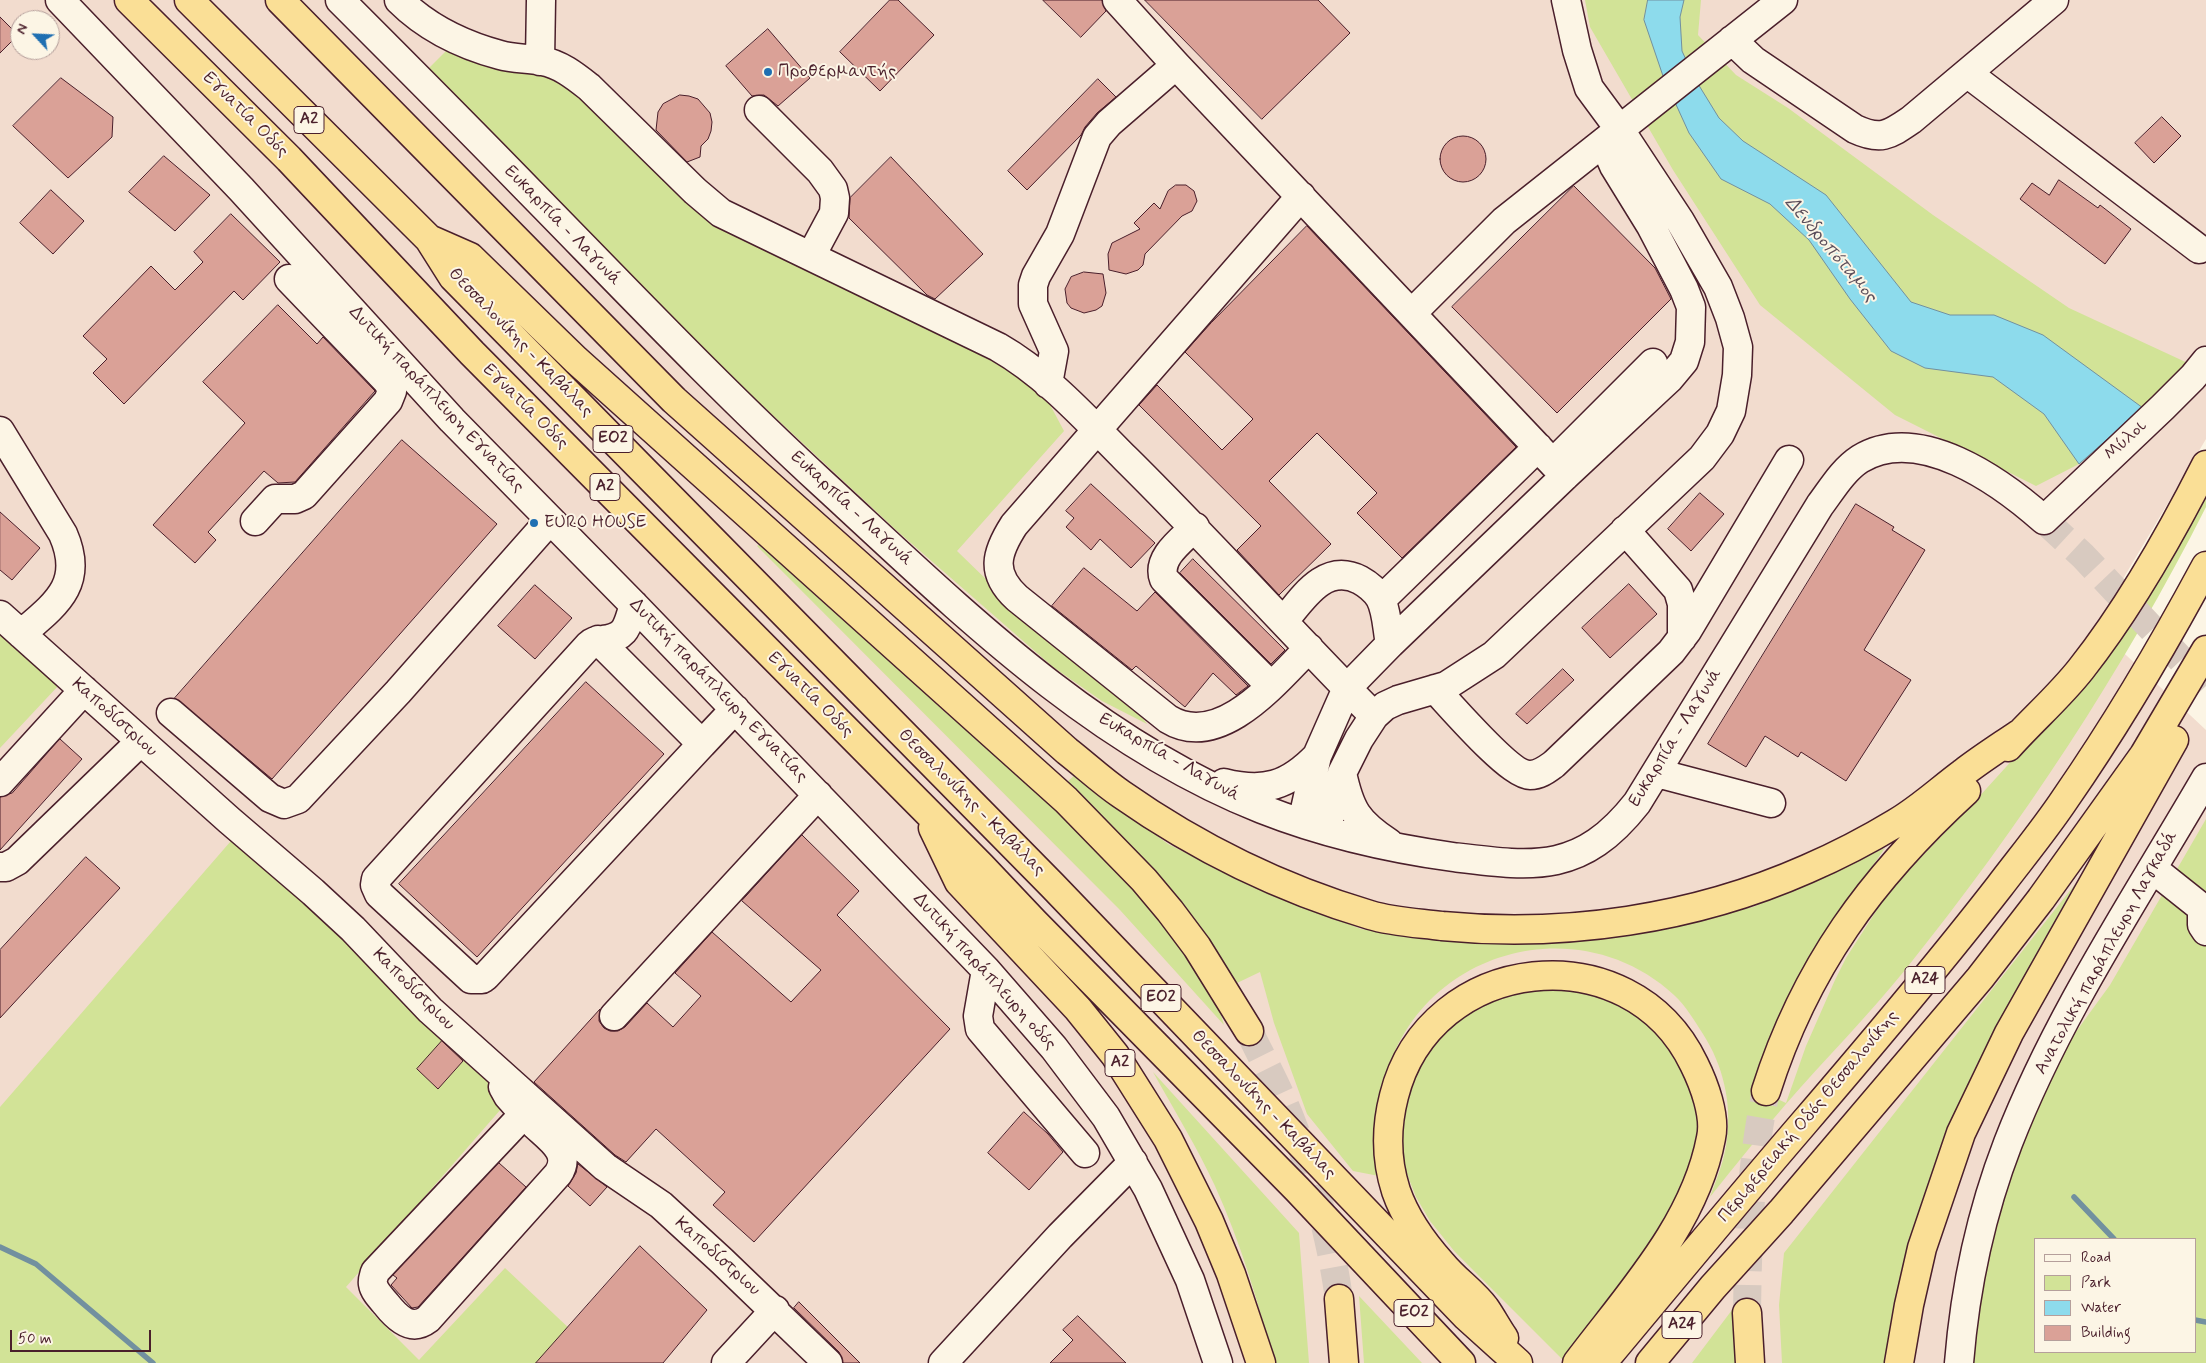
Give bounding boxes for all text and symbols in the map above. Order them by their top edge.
north arrow [10,10,60,60]
text: N [12,21,32,37]
place label: Προθερμαντής [778,61,896,83]
marker: Προθερμαντής [762,66,774,78]
street label: Εγνατία Οδός [198,68,292,162]
road number: Α2 [294,106,324,134]
street label: Ευκαρπία - Λαγυνά [499,161,625,291]
water label: Δενδροπόταμος [1779,192,1881,308]
street label: Θεσσαλονίκης - Καβάλας [443,264,597,422]
street label: Δυτική παράπλευρη Εγνατίας [344,302,528,498]
street label: Εγνατία Οδός [478,360,572,454]
street label: Μύλοι [2100,416,2152,466]
road number: ΕΟ2 [593,426,633,452]
street label: Ευκαρπία - Λαγυνά [786,447,916,571]
road number: Α2 [590,474,620,501]
place label: EURO HOUSE [544,512,646,534]
marker: EURO HOUSE [528,517,540,529]
street label: Δυτική παράπλευρη Εγνατίας [624,594,812,788]
street label: Εγνατία Οδός [763,648,857,742]
street label: Ευκαρπία - Λαγυνά [1625,665,1727,811]
street label: Καποδίστριου [67,674,161,762]
street label: Ευκαρπία - Λαγυνά [1095,709,1243,807]
street label: Θεσσαλονίκης - Καβάλας [893,725,1049,881]
street label: Ανατολική παράπλευρη Λαγκαδά [2031,827,2183,1079]
street label: Δυτική παράπλευρη οδός [908,889,1060,1055]
street label: Καποδίστριου [367,944,459,1036]
road number: Α24 [1905,966,1945,994]
road number: ΕΟ2 [1141,984,1181,1011]
street label: Περιφερειακή Οδός Θεσσαλονίκης [1714,1007,1904,1227]
street label: Θεσσαλονίκης - Καβάλας [1186,1026,1340,1184]
road number: Α2 [1105,1050,1135,1076]
street label: Καποδίστριου [670,1213,764,1301]
legend [2034,1238,2196,1353]
text: Road [2081,1248,2111,1268]
text: Park [2081,1273,2111,1293]
text: Water [2081,1298,2121,1318]
road number: ΕΟ2 [1394,1300,1434,1326]
road number: Α24 [1662,1312,1702,1338]
scale bar [12,1320,154,1352]
text: Building [2081,1323,2131,1343]
text: 50 m [18,1329,52,1349]

